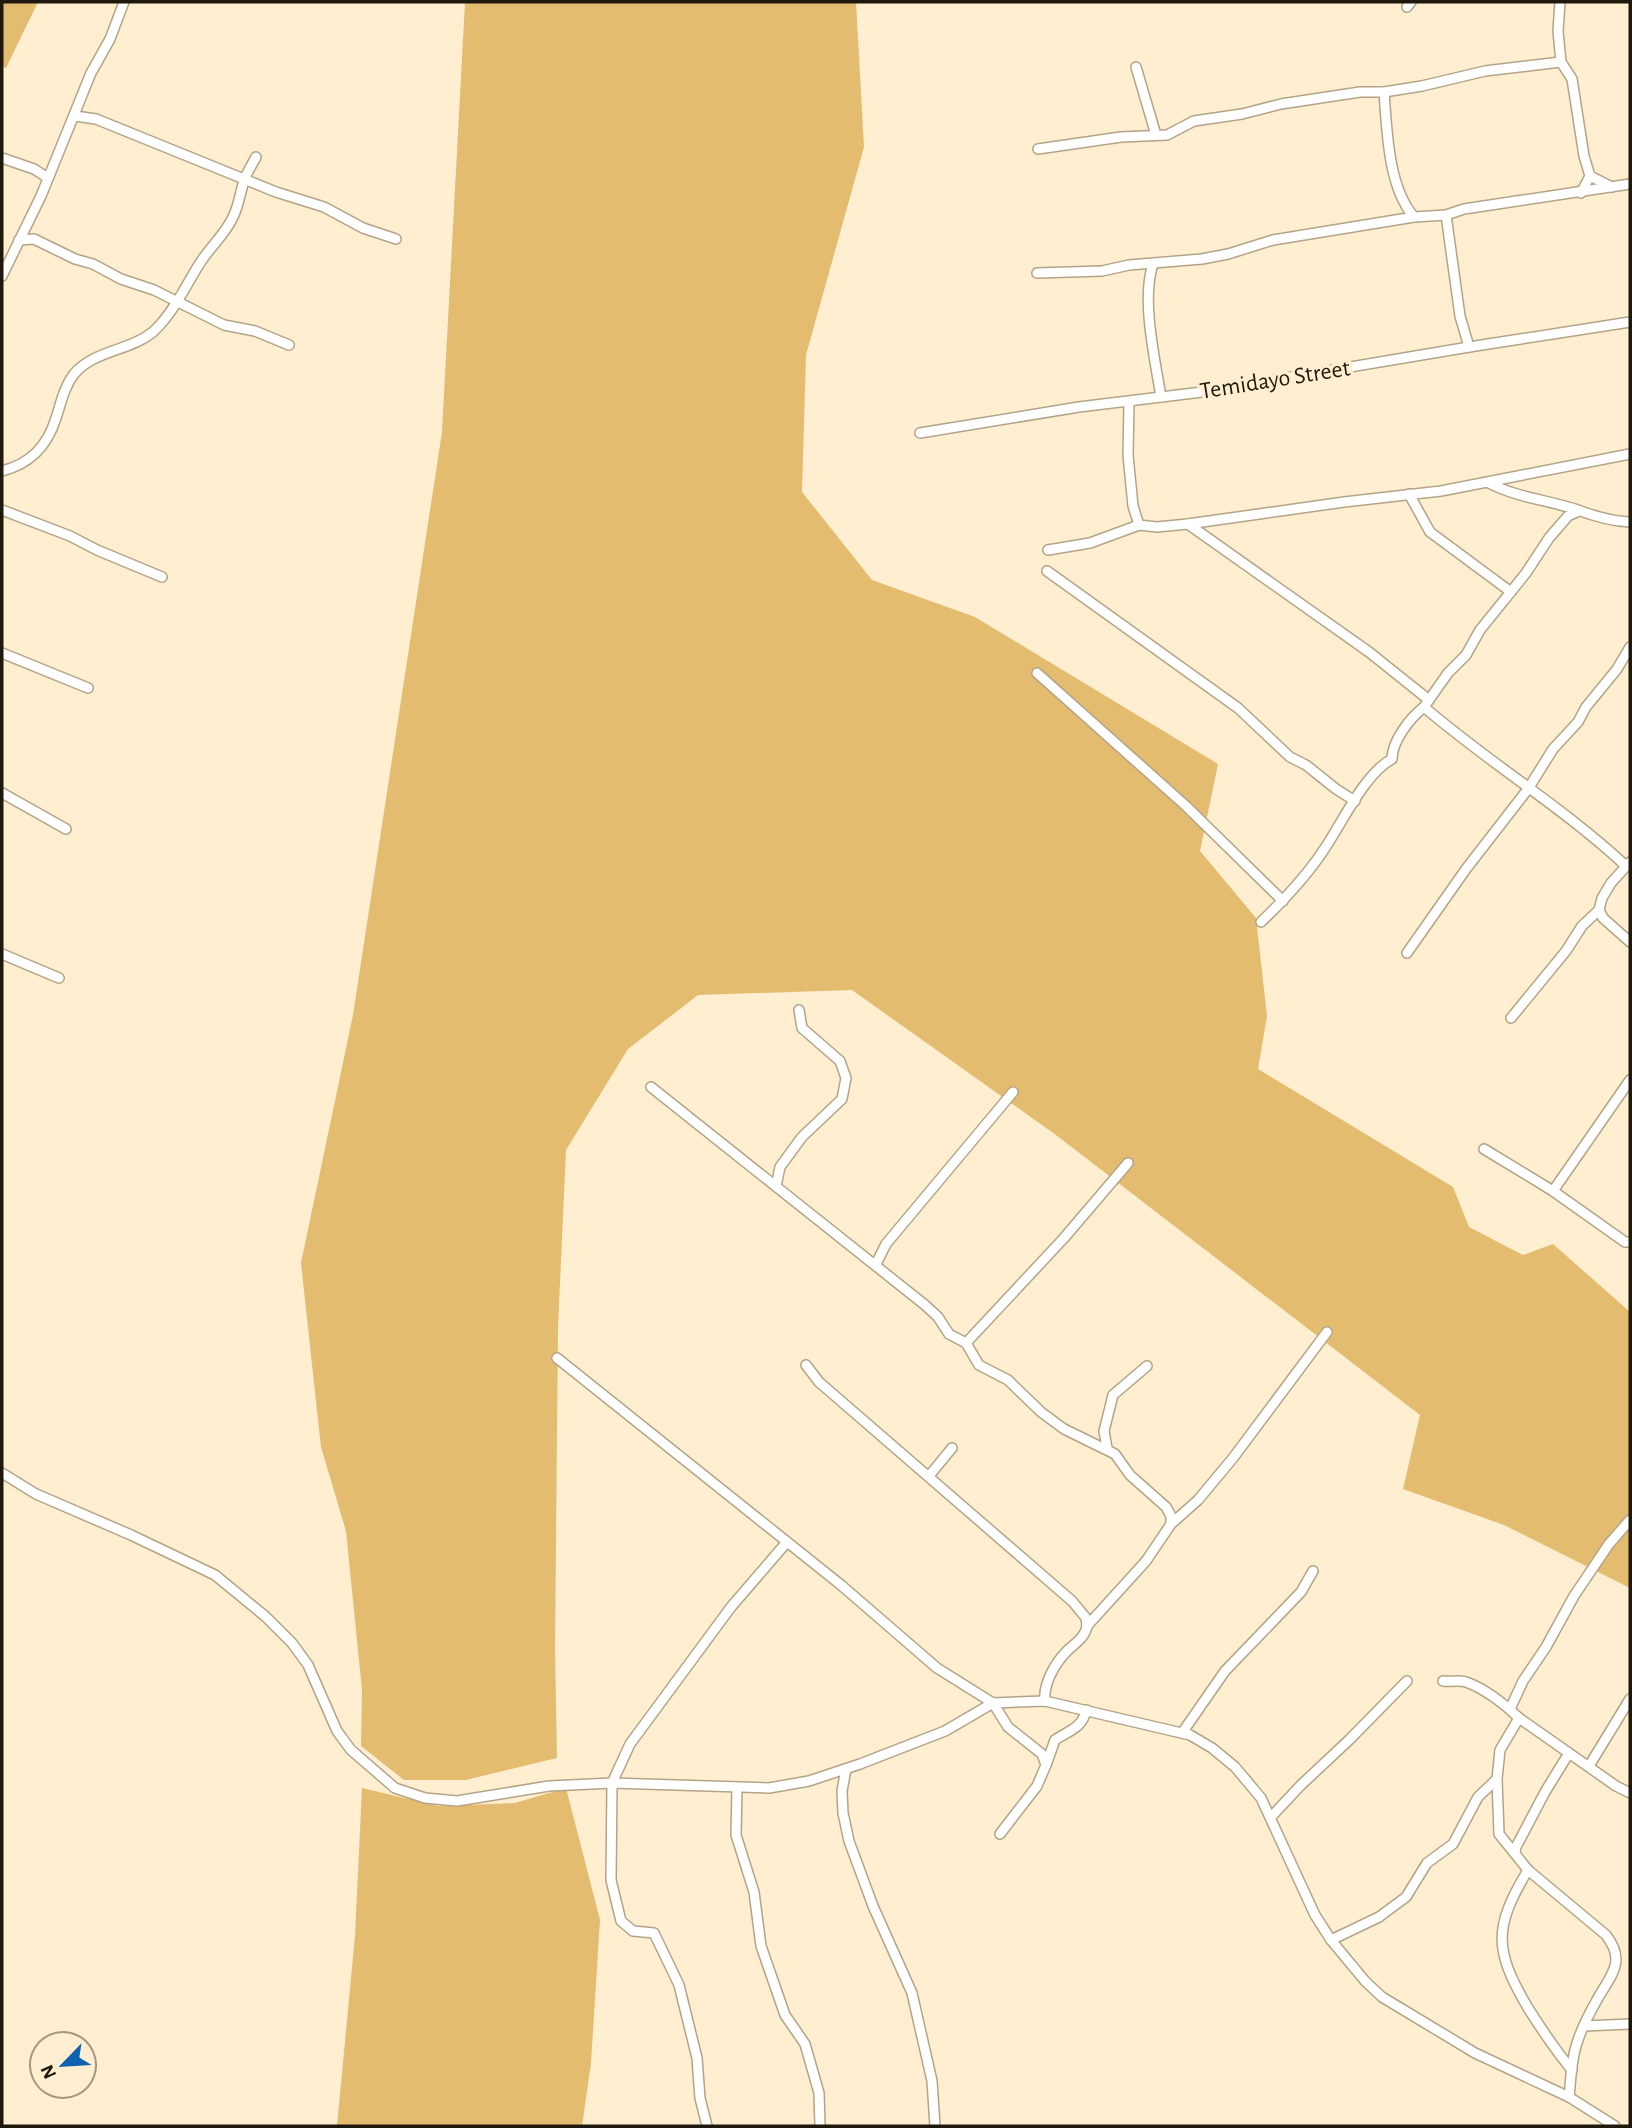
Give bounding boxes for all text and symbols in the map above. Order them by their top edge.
street label: Temidayo Street [1198,356,1352,404]
north arrow [28,2030,98,2100]
text: N [38,2062,60,2082]

